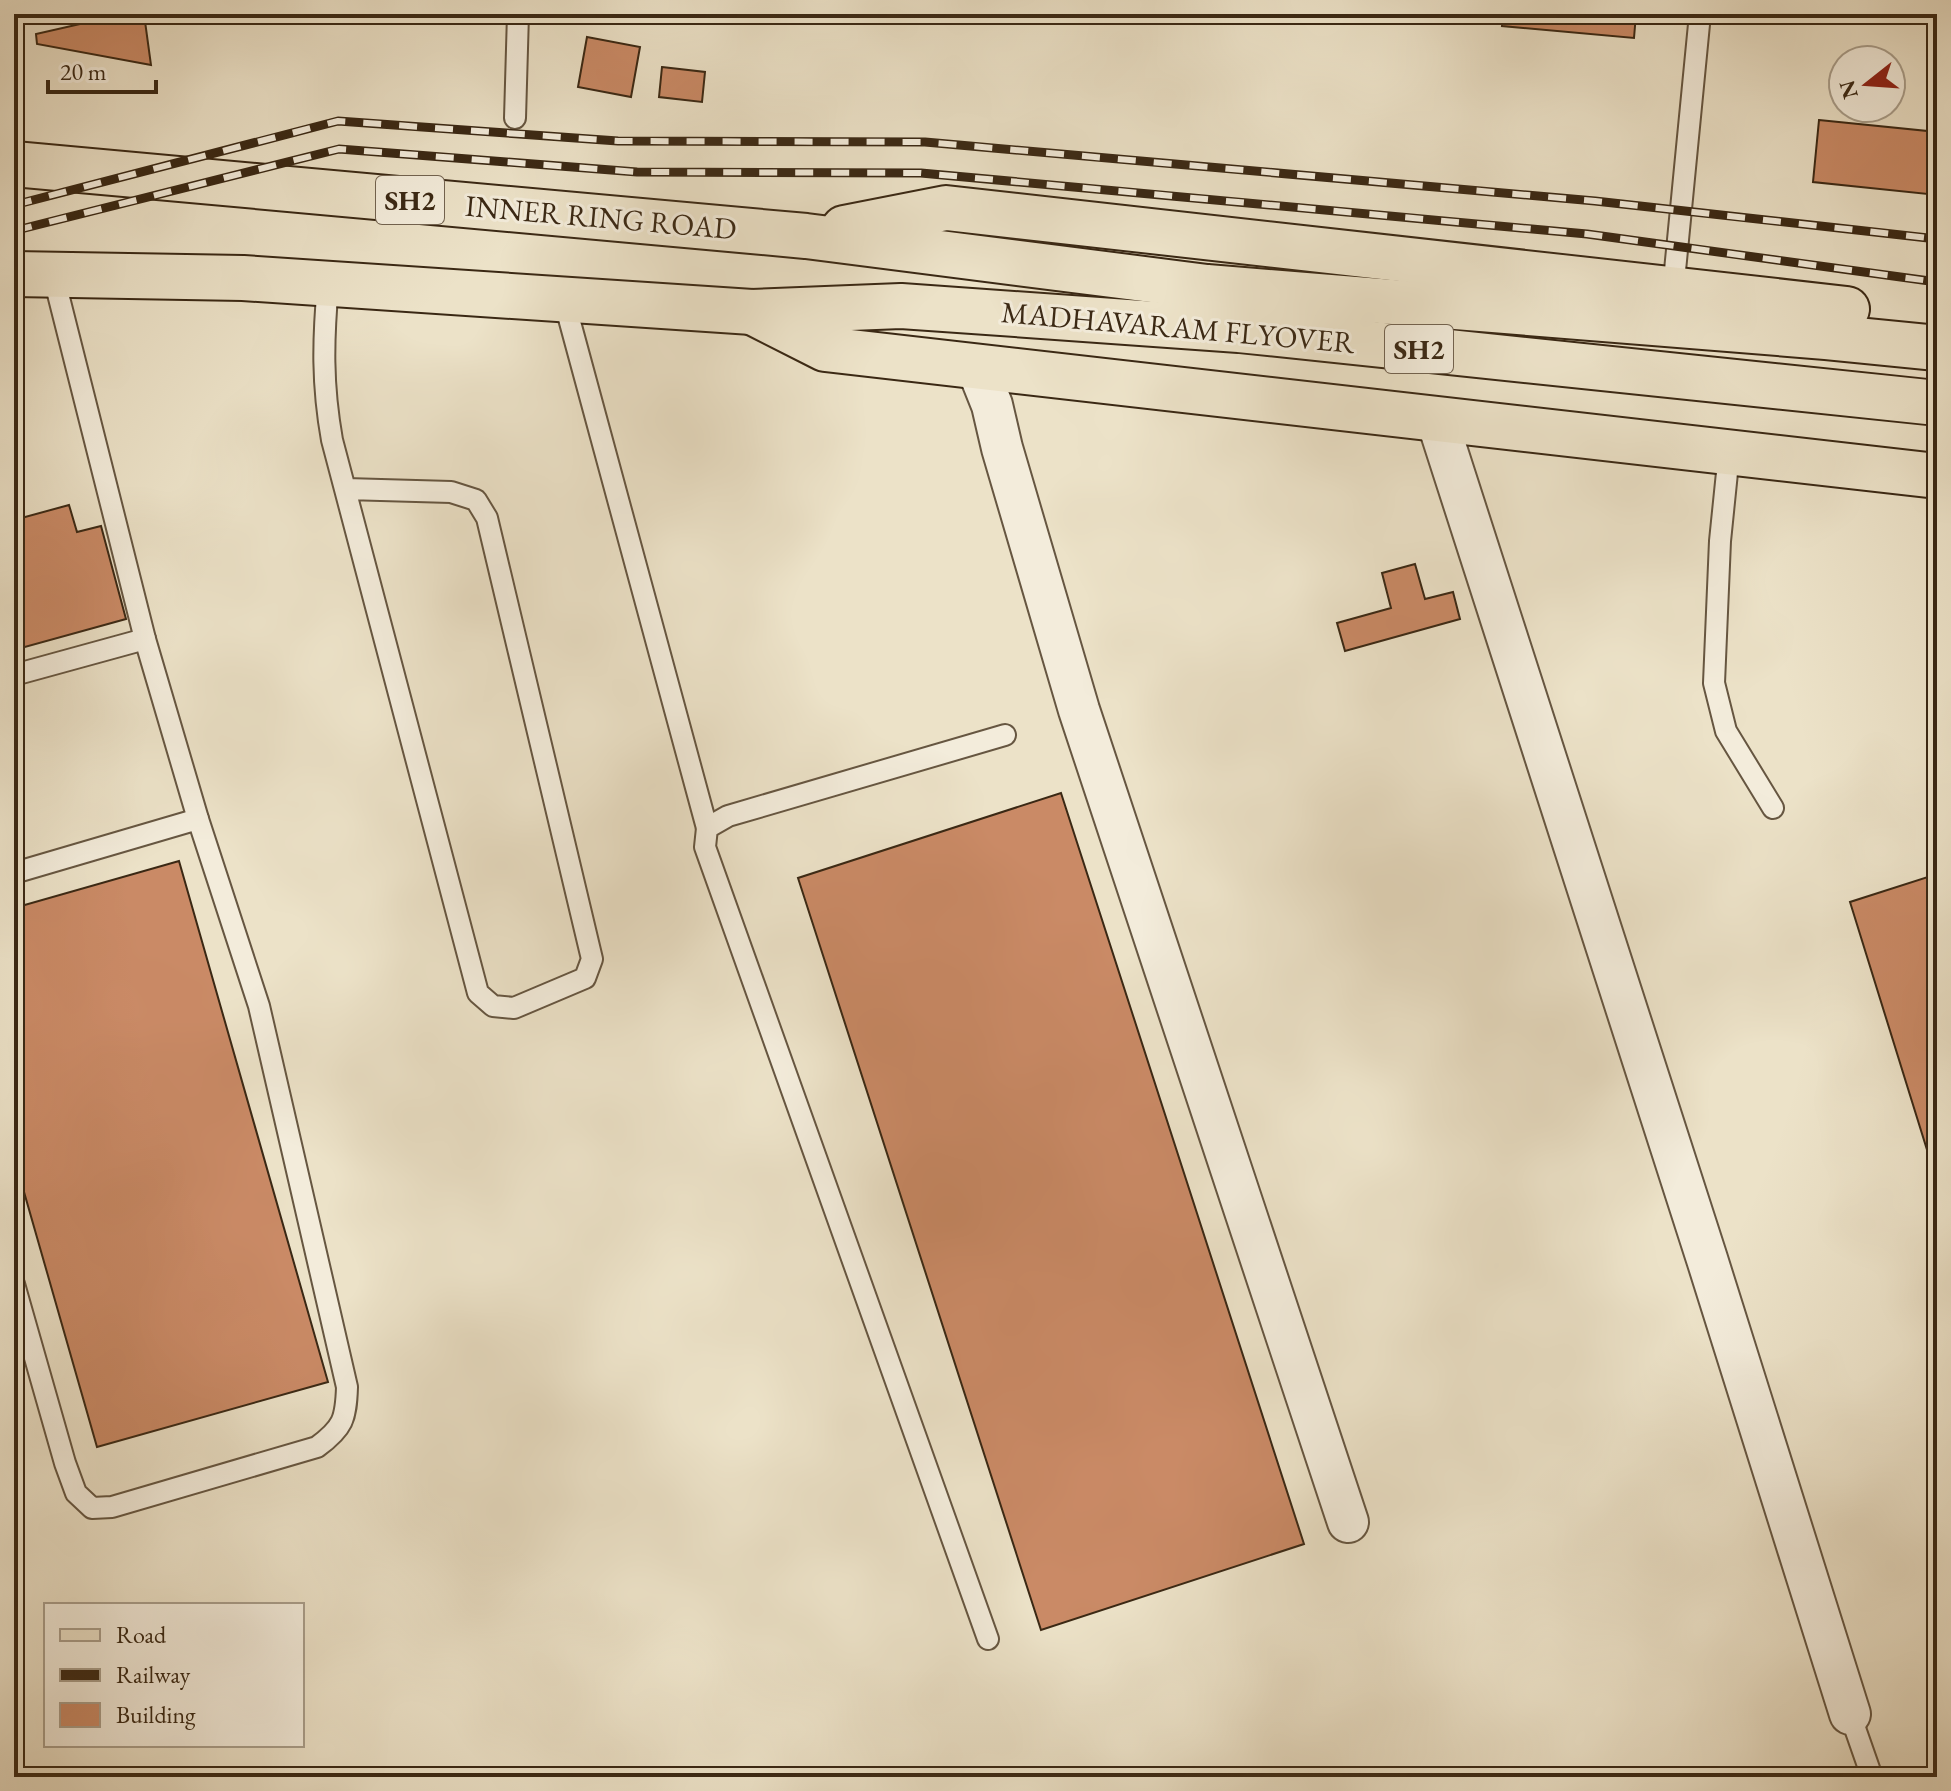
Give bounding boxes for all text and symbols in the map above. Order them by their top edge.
scale bar [48,44,156,94]
north arrow [1827,44,1907,124]
text: 20 m [60,56,107,87]
text: N [1832,77,1865,102]
road number: SH2 [376,176,444,224]
street label: INNER RING ROAD [464,186,738,248]
street label: MADHAVARAM FLYOVER [1000,292,1357,362]
road number: SH2 [1385,325,1453,373]
legend [44,1603,304,1747]
text: Road [116,1619,167,1650]
text: Railway [116,1659,191,1690]
text: Building [116,1699,196,1730]

